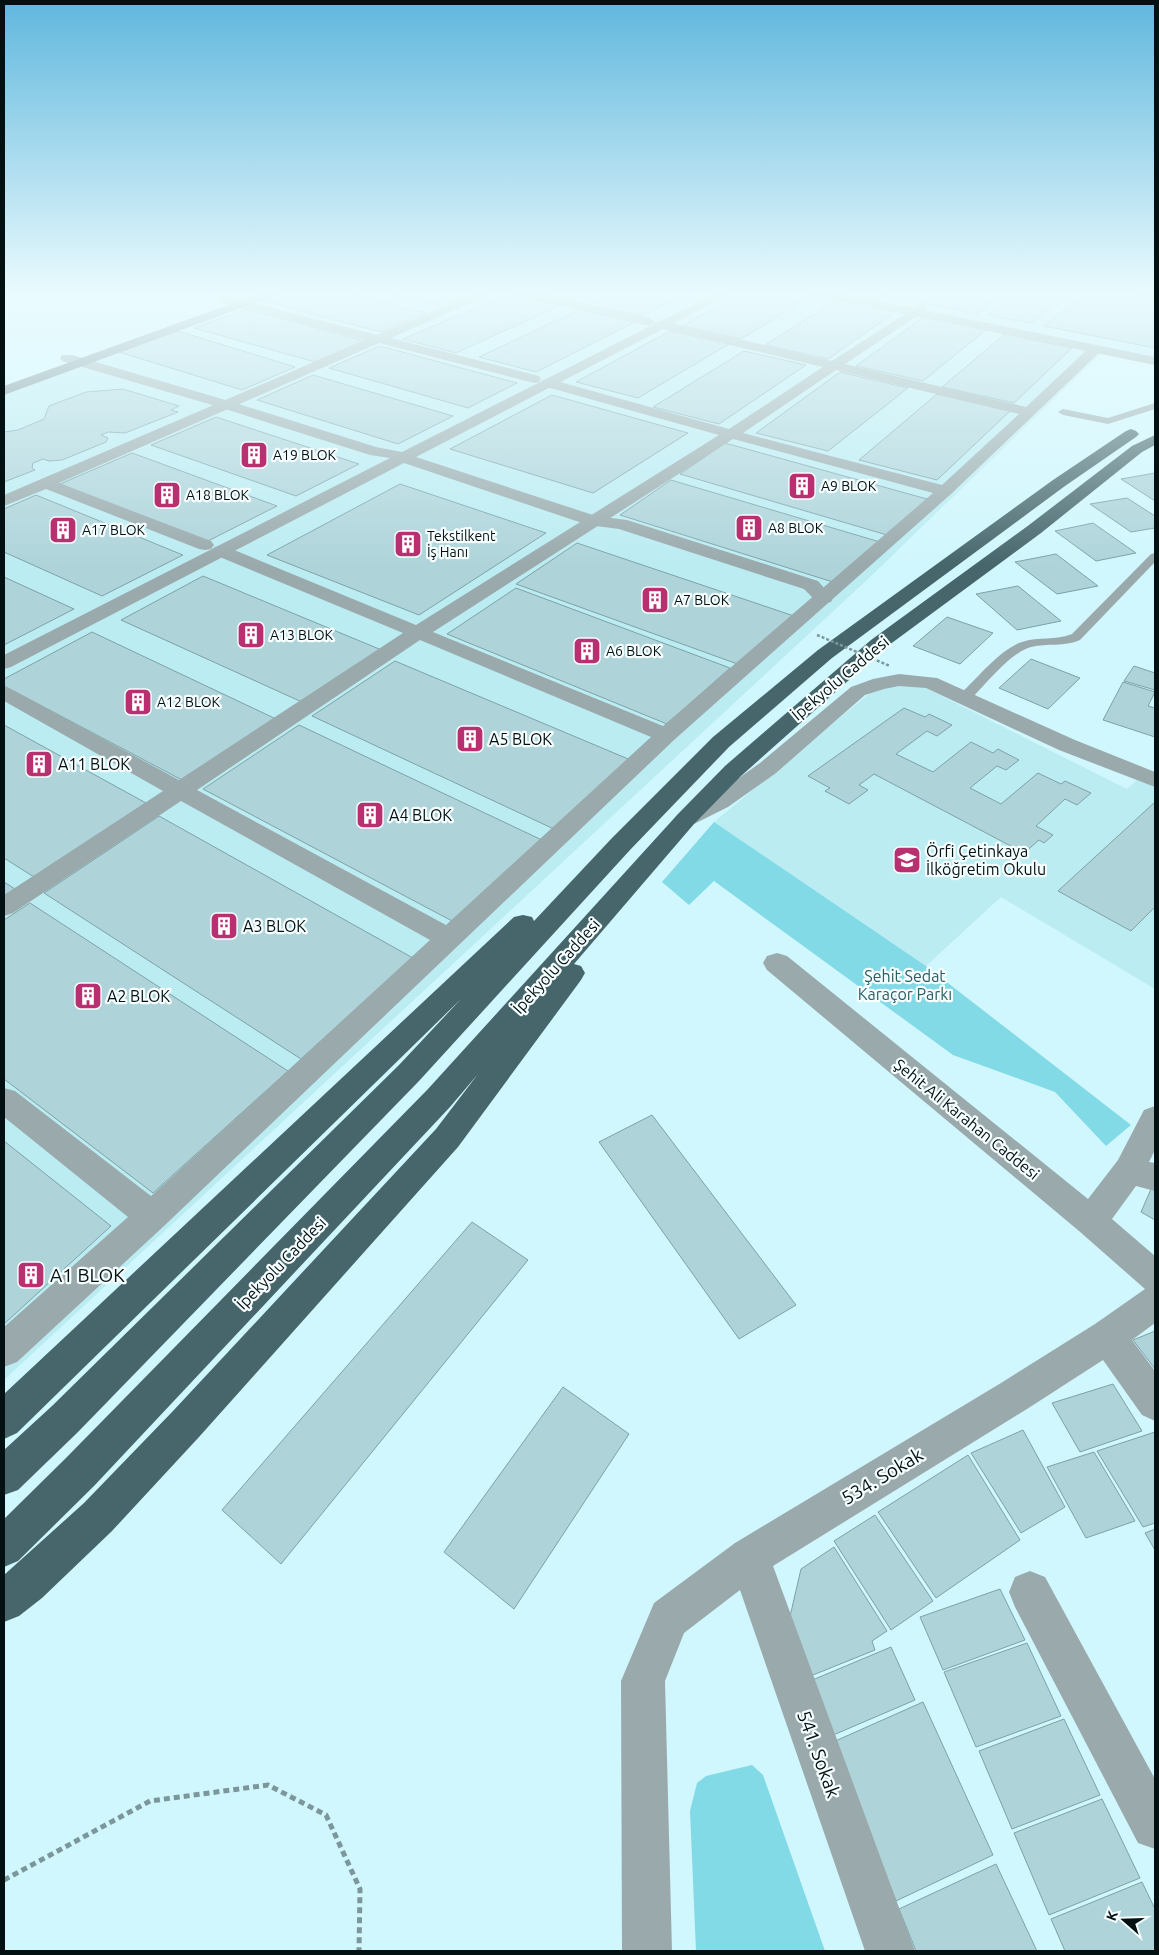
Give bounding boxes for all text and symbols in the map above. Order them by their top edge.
building icon: A19 BLOK [239,440,269,470]
place label: A19 BLOK [273,447,337,463]
building icon: A9 BLOK [787,471,817,501]
place label: A9 BLOK [821,478,877,494]
building icon: A18 BLOK [152,480,182,510]
place label: A18 BLOK [186,487,250,503]
building icon: A8 BLOK [734,513,764,543]
building icon: A17 BLOK [48,515,78,545]
place label: A8 BLOK [768,520,824,536]
place label: A17 BLOK [82,522,146,538]
place label: Tekstilkent İş Hanı [427,528,496,560]
building icon: Tekstilkent İş Hanı [393,529,423,559]
building icon: A7 BLOK [640,585,670,615]
place label: A7 BLOK [674,592,730,608]
building icon: A13 BLOK [236,620,266,650]
place label: A13 BLOK [270,627,334,643]
street label: İpekyolu Caddesi [788,632,892,724]
building icon: A6 BLOK [572,636,602,666]
place label: A6 BLOK [606,643,662,659]
building icon: A12 BLOK [123,687,153,717]
place label: A12 BLOK [157,694,221,710]
building icon: A5 BLOK [455,724,485,754]
place label: A5 BLOK [489,730,552,748]
building icon: A11 BLOK [24,749,54,779]
place label: A11 BLOK [58,755,130,773]
building icon: A4 BLOK [355,800,385,830]
place label: A4 BLOK [389,806,452,824]
place label: Örfi Çetinkaya İlköğretim Okulu [926,842,1046,878]
school or university icon: Örfi Çetinkaya İlköğretim Okulu [892,845,922,875]
building icon: A3 BLOK [209,911,239,941]
street label: İpekyolu Caddesi [509,915,603,1017]
place label: A3 BLOK [243,917,306,935]
park label: Şehit Sedat Karaçor Parkı [858,967,952,1003]
building icon: A2 BLOK [73,981,103,1011]
place label: A2 BLOK [107,987,170,1005]
street label: Şehit Ali Karahan Caddesi [891,1055,1043,1183]
street label: İpekyolu Caddesi [233,1213,329,1313]
building icon: A1 BLOK [16,1260,46,1290]
place label: A1 BLOK [50,1264,125,1286]
street label: 534. Sokak [837,1443,927,1509]
street label: 541. Sokak [793,1707,845,1801]
north arrow [1099,1895,1149,1945]
text: K [1103,1908,1121,1923]

